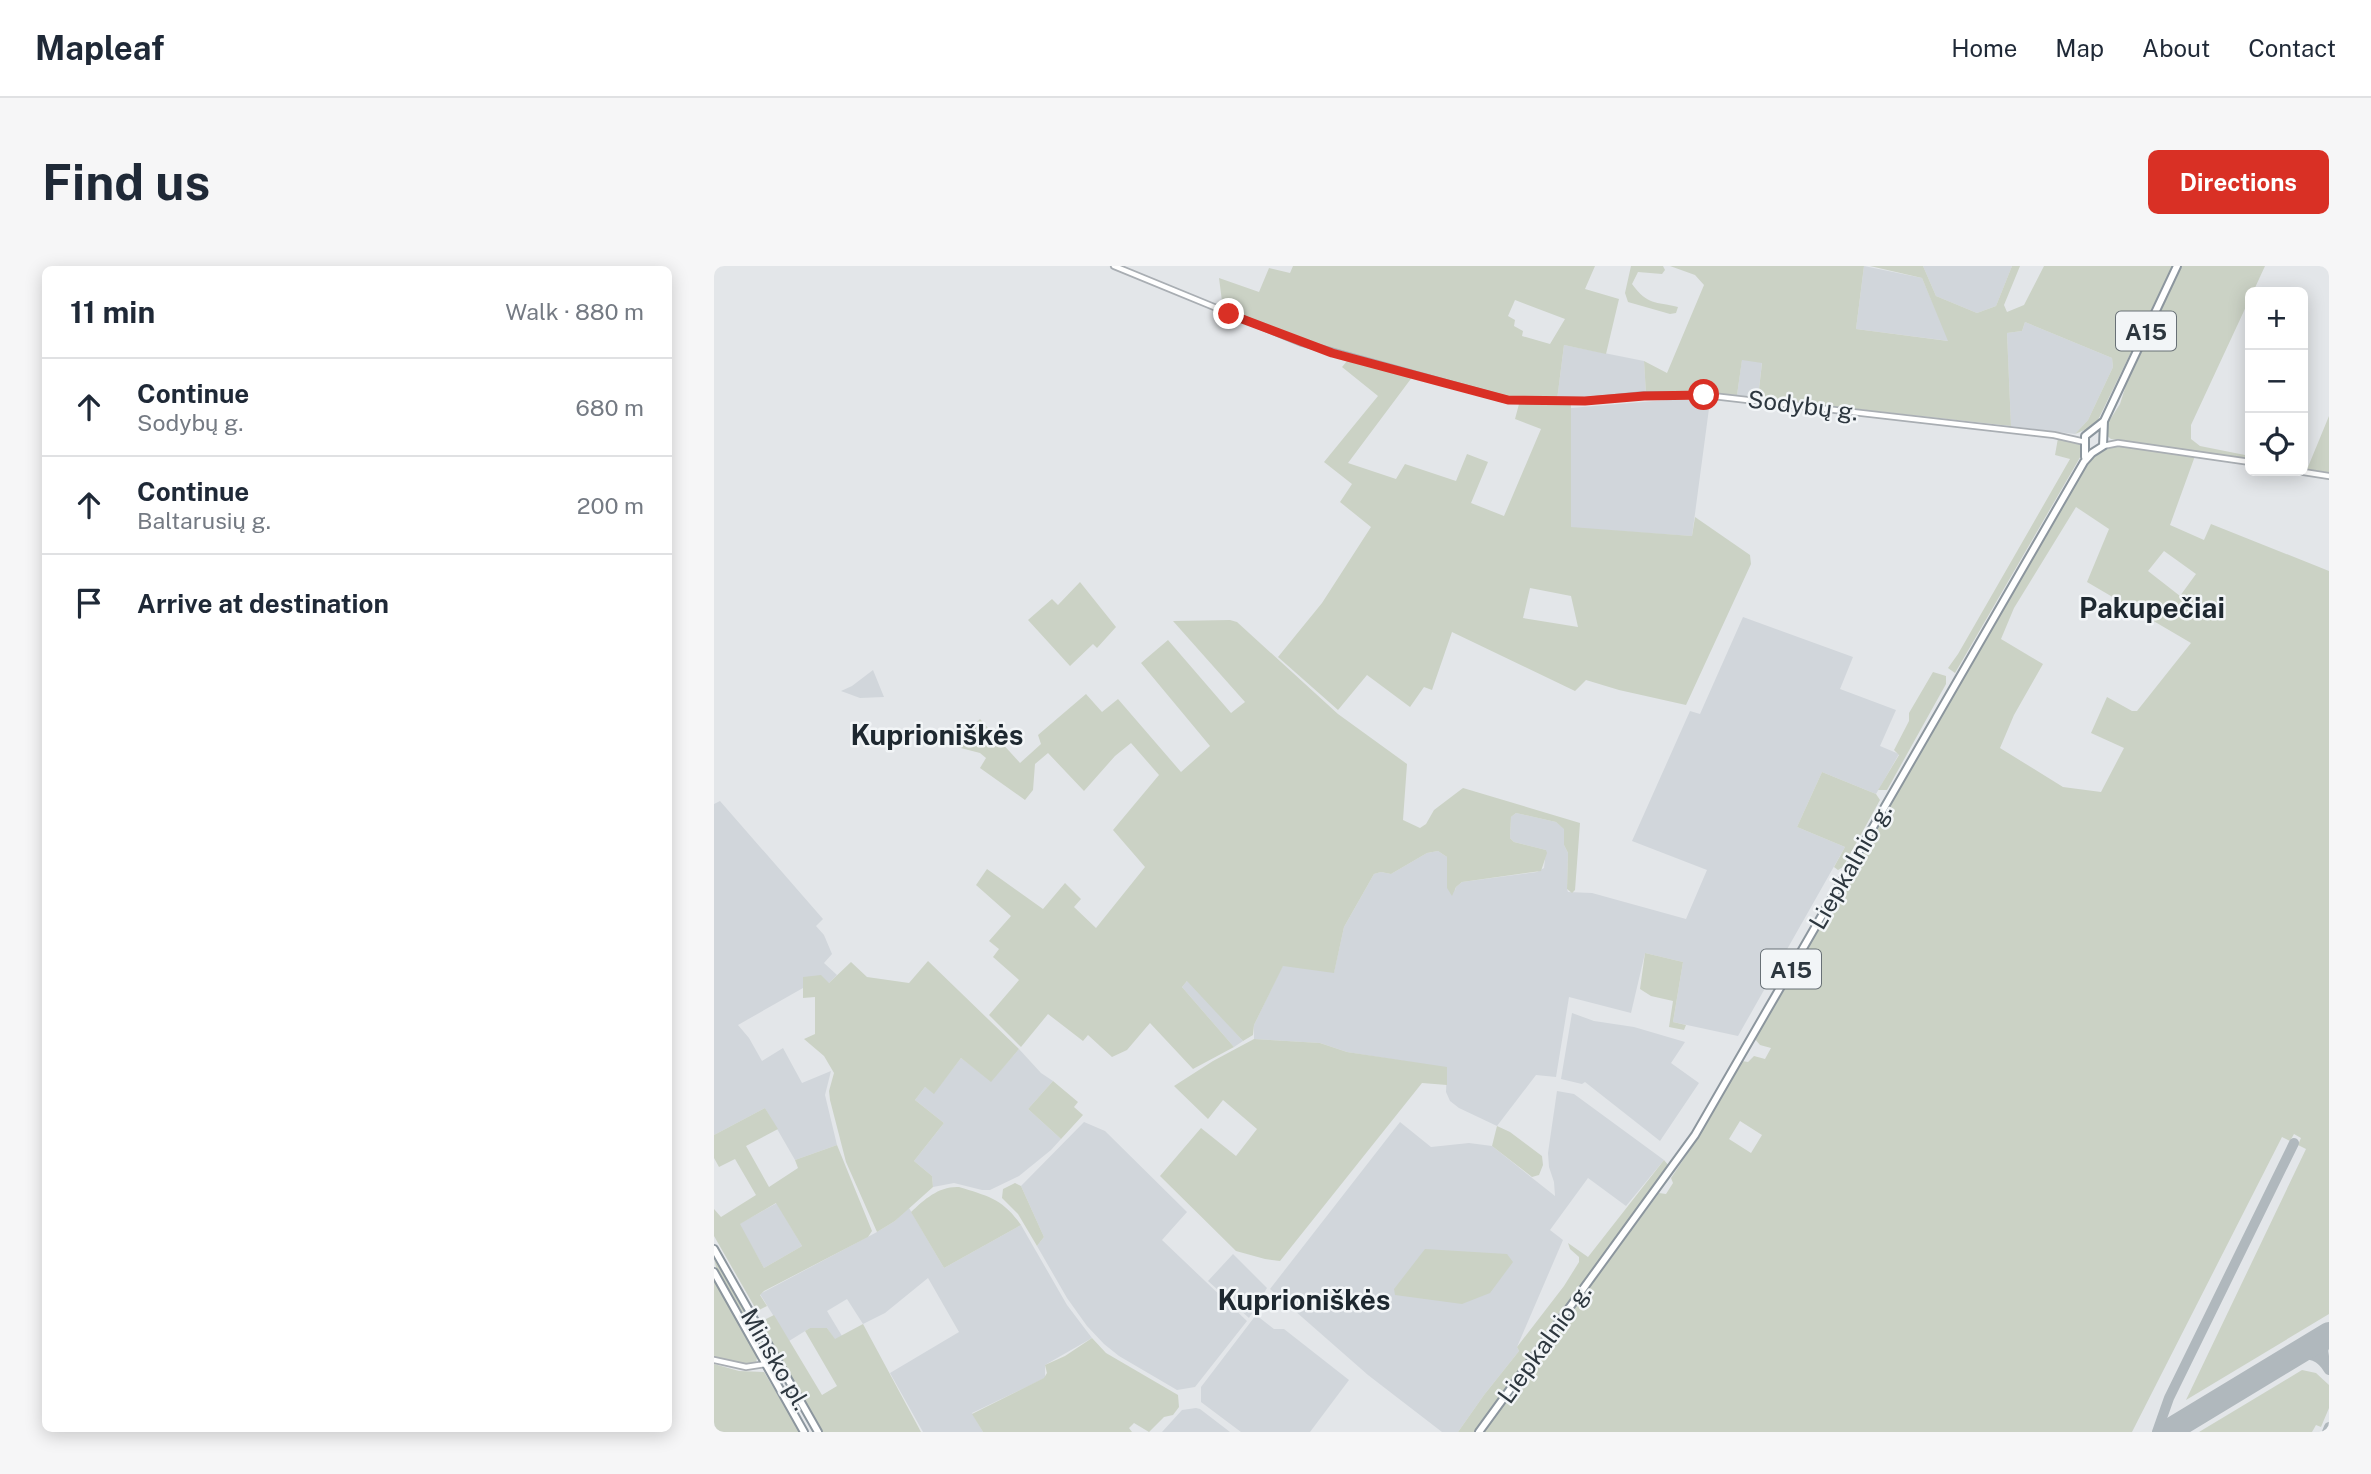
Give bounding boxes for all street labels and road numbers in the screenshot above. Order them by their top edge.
road number: A15 [2116,312,2176,351]
street label: Sodybų g. [1746,384,1860,426]
street label: Liepkalnio g. [1803,798,1897,934]
road number: A15 [1761,950,1821,988]
street label: Liepkalnio g. [1491,1278,1597,1408]
street label: Minsko pl. [736,1303,816,1415]

